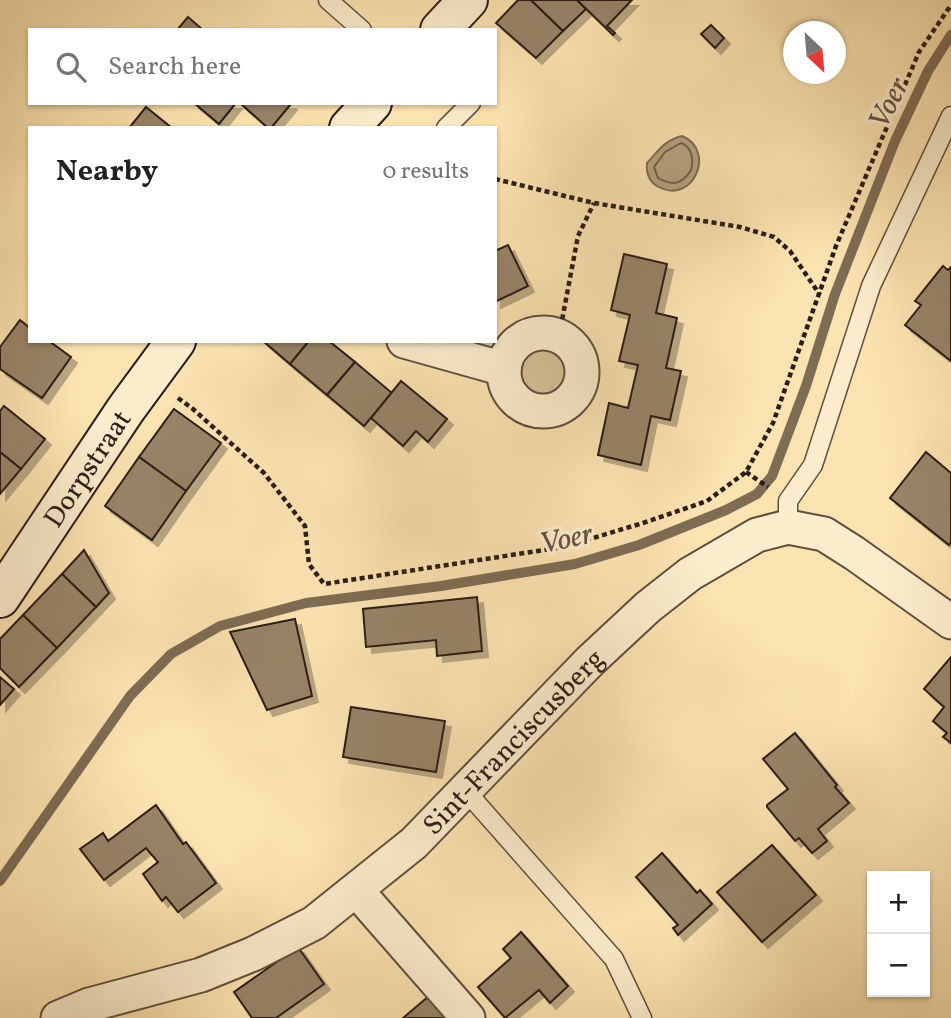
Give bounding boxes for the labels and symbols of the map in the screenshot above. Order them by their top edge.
north arrow [783,21,846,84]
water label: Voer [859,70,921,137]
street label: Dorpstraat [35,403,142,536]
water label: Voer [536,514,598,566]
street label: Sint-Franciscusberg [415,641,614,845]

